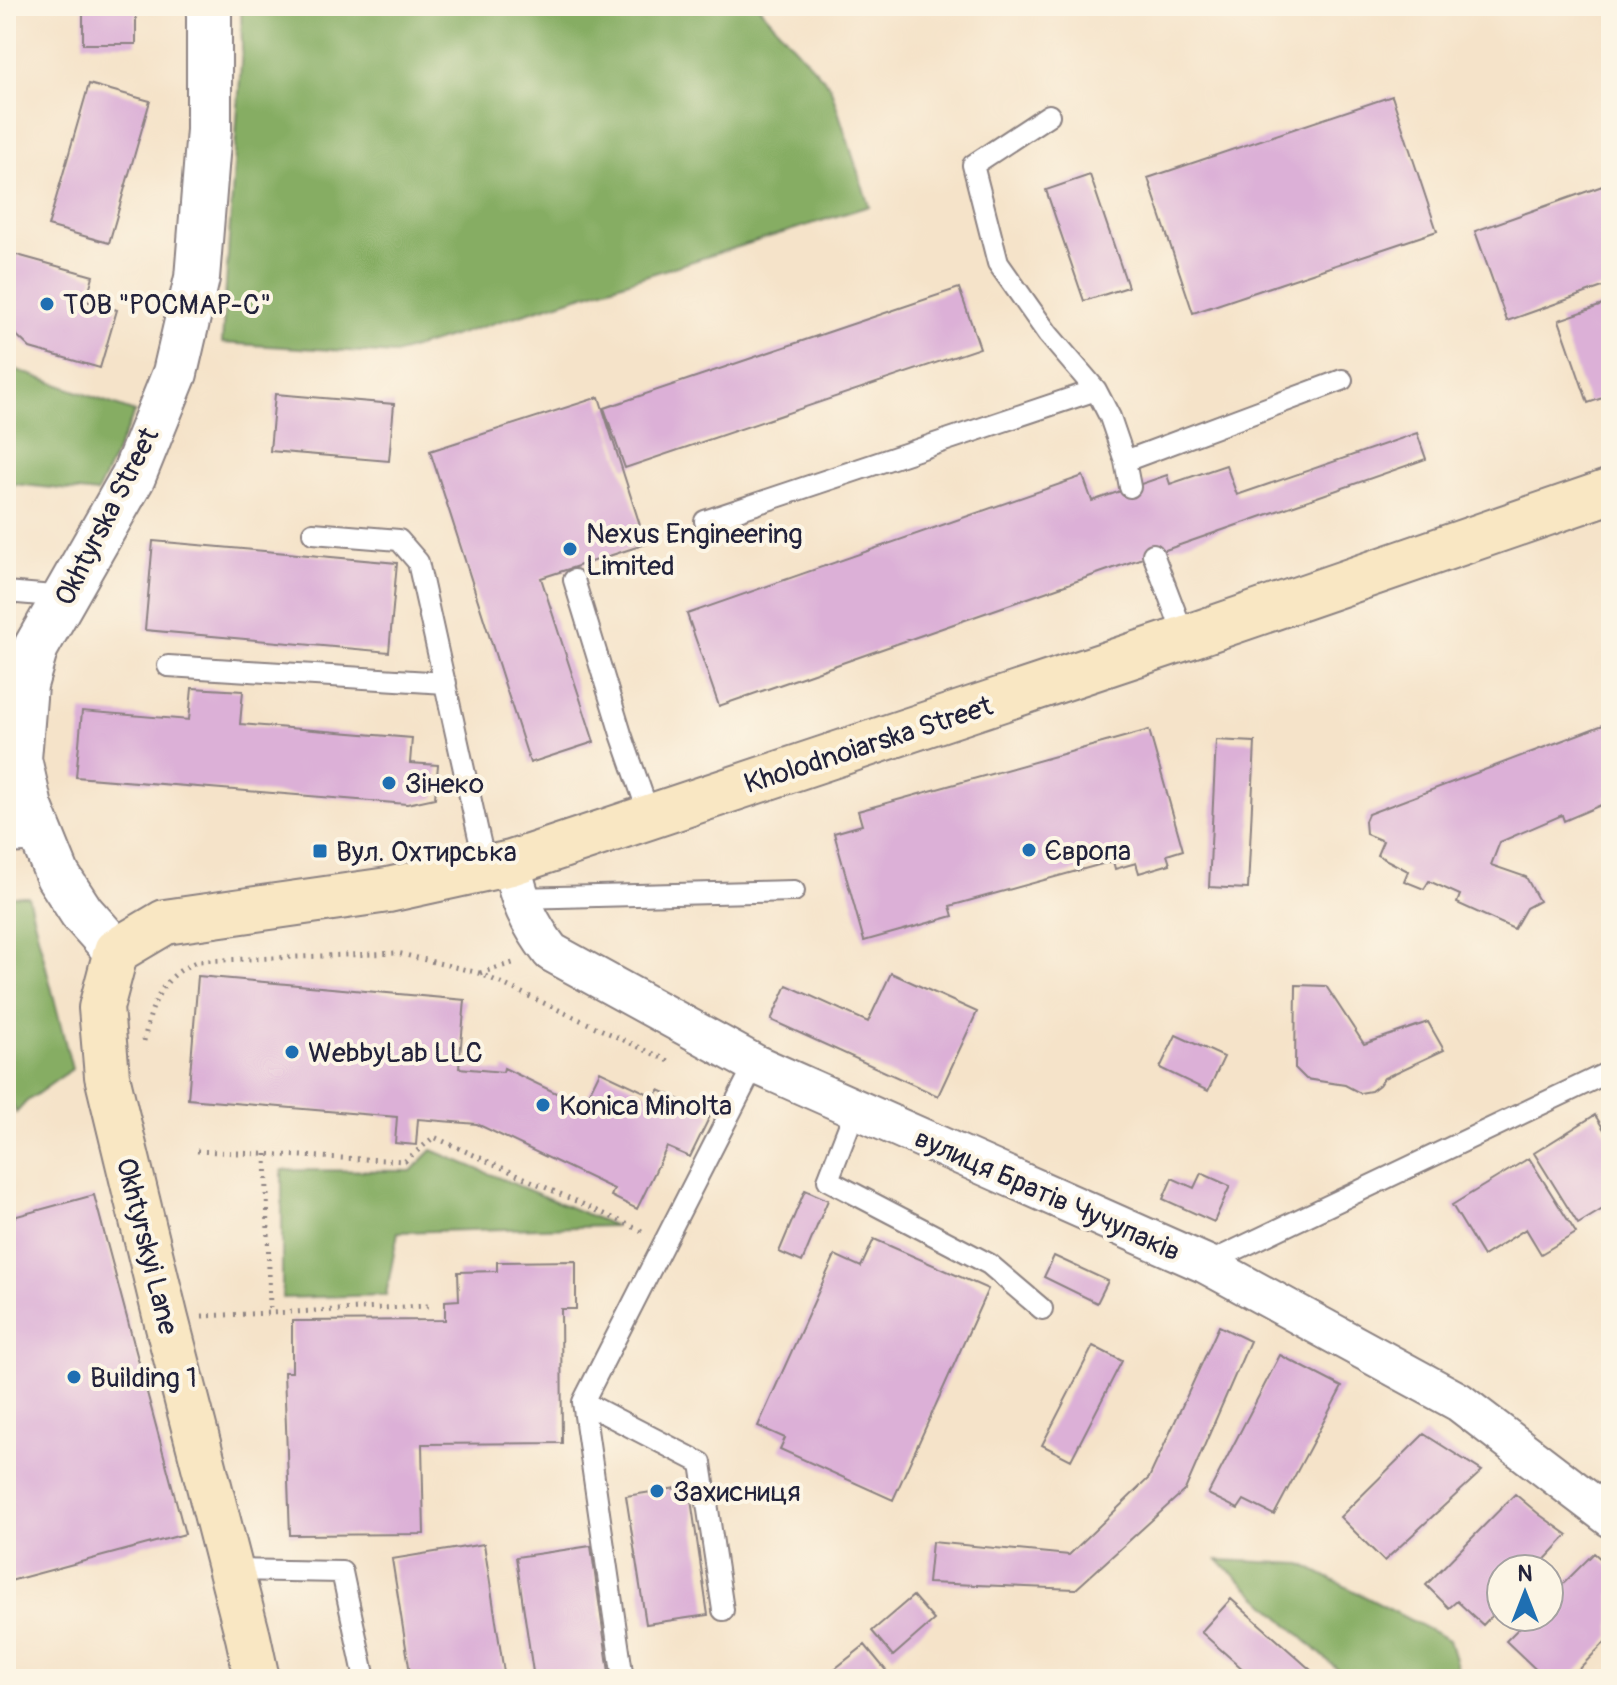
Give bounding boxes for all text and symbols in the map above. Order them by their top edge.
place label: ТОВ "РОСМАР-С" [63,288,271,323]
marker: ТОВ "РОСМАР-С" [38,295,56,313]
street label: Okhtyrska Street [47,421,168,612]
place label: Nexus Engineering Limited [586,517,803,584]
marker: Nexus Engineering Limited [561,540,579,558]
street label: Kholodnoiarska Street [740,689,998,802]
place label: Зінеко [405,767,484,802]
marker: Зінеко [380,774,398,792]
place label: Європа [1045,834,1131,869]
place label: Вул. Охтирська [336,835,517,870]
marker: Європа [1020,841,1038,859]
marker: Вул. Охтирська [311,842,329,860]
place label: WebbyLab LLC [308,1036,483,1071]
marker: WebbyLab LLC [283,1043,301,1061]
place label: Konica Minolta [559,1089,732,1124]
marker: Konica Minolta [534,1096,552,1114]
street label: вулиця Братів Чучупаків [909,1121,1186,1270]
street label: Okhtyrskyi Lane [108,1154,185,1338]
place label: Building 1 [90,1361,197,1396]
marker: Building 1 [65,1368,83,1386]
place label: Захисниця [673,1475,801,1510]
marker: Захисниця [648,1482,666,1500]
north arrow [1485,1553,1565,1633]
text: N [1518,1560,1533,1588]

